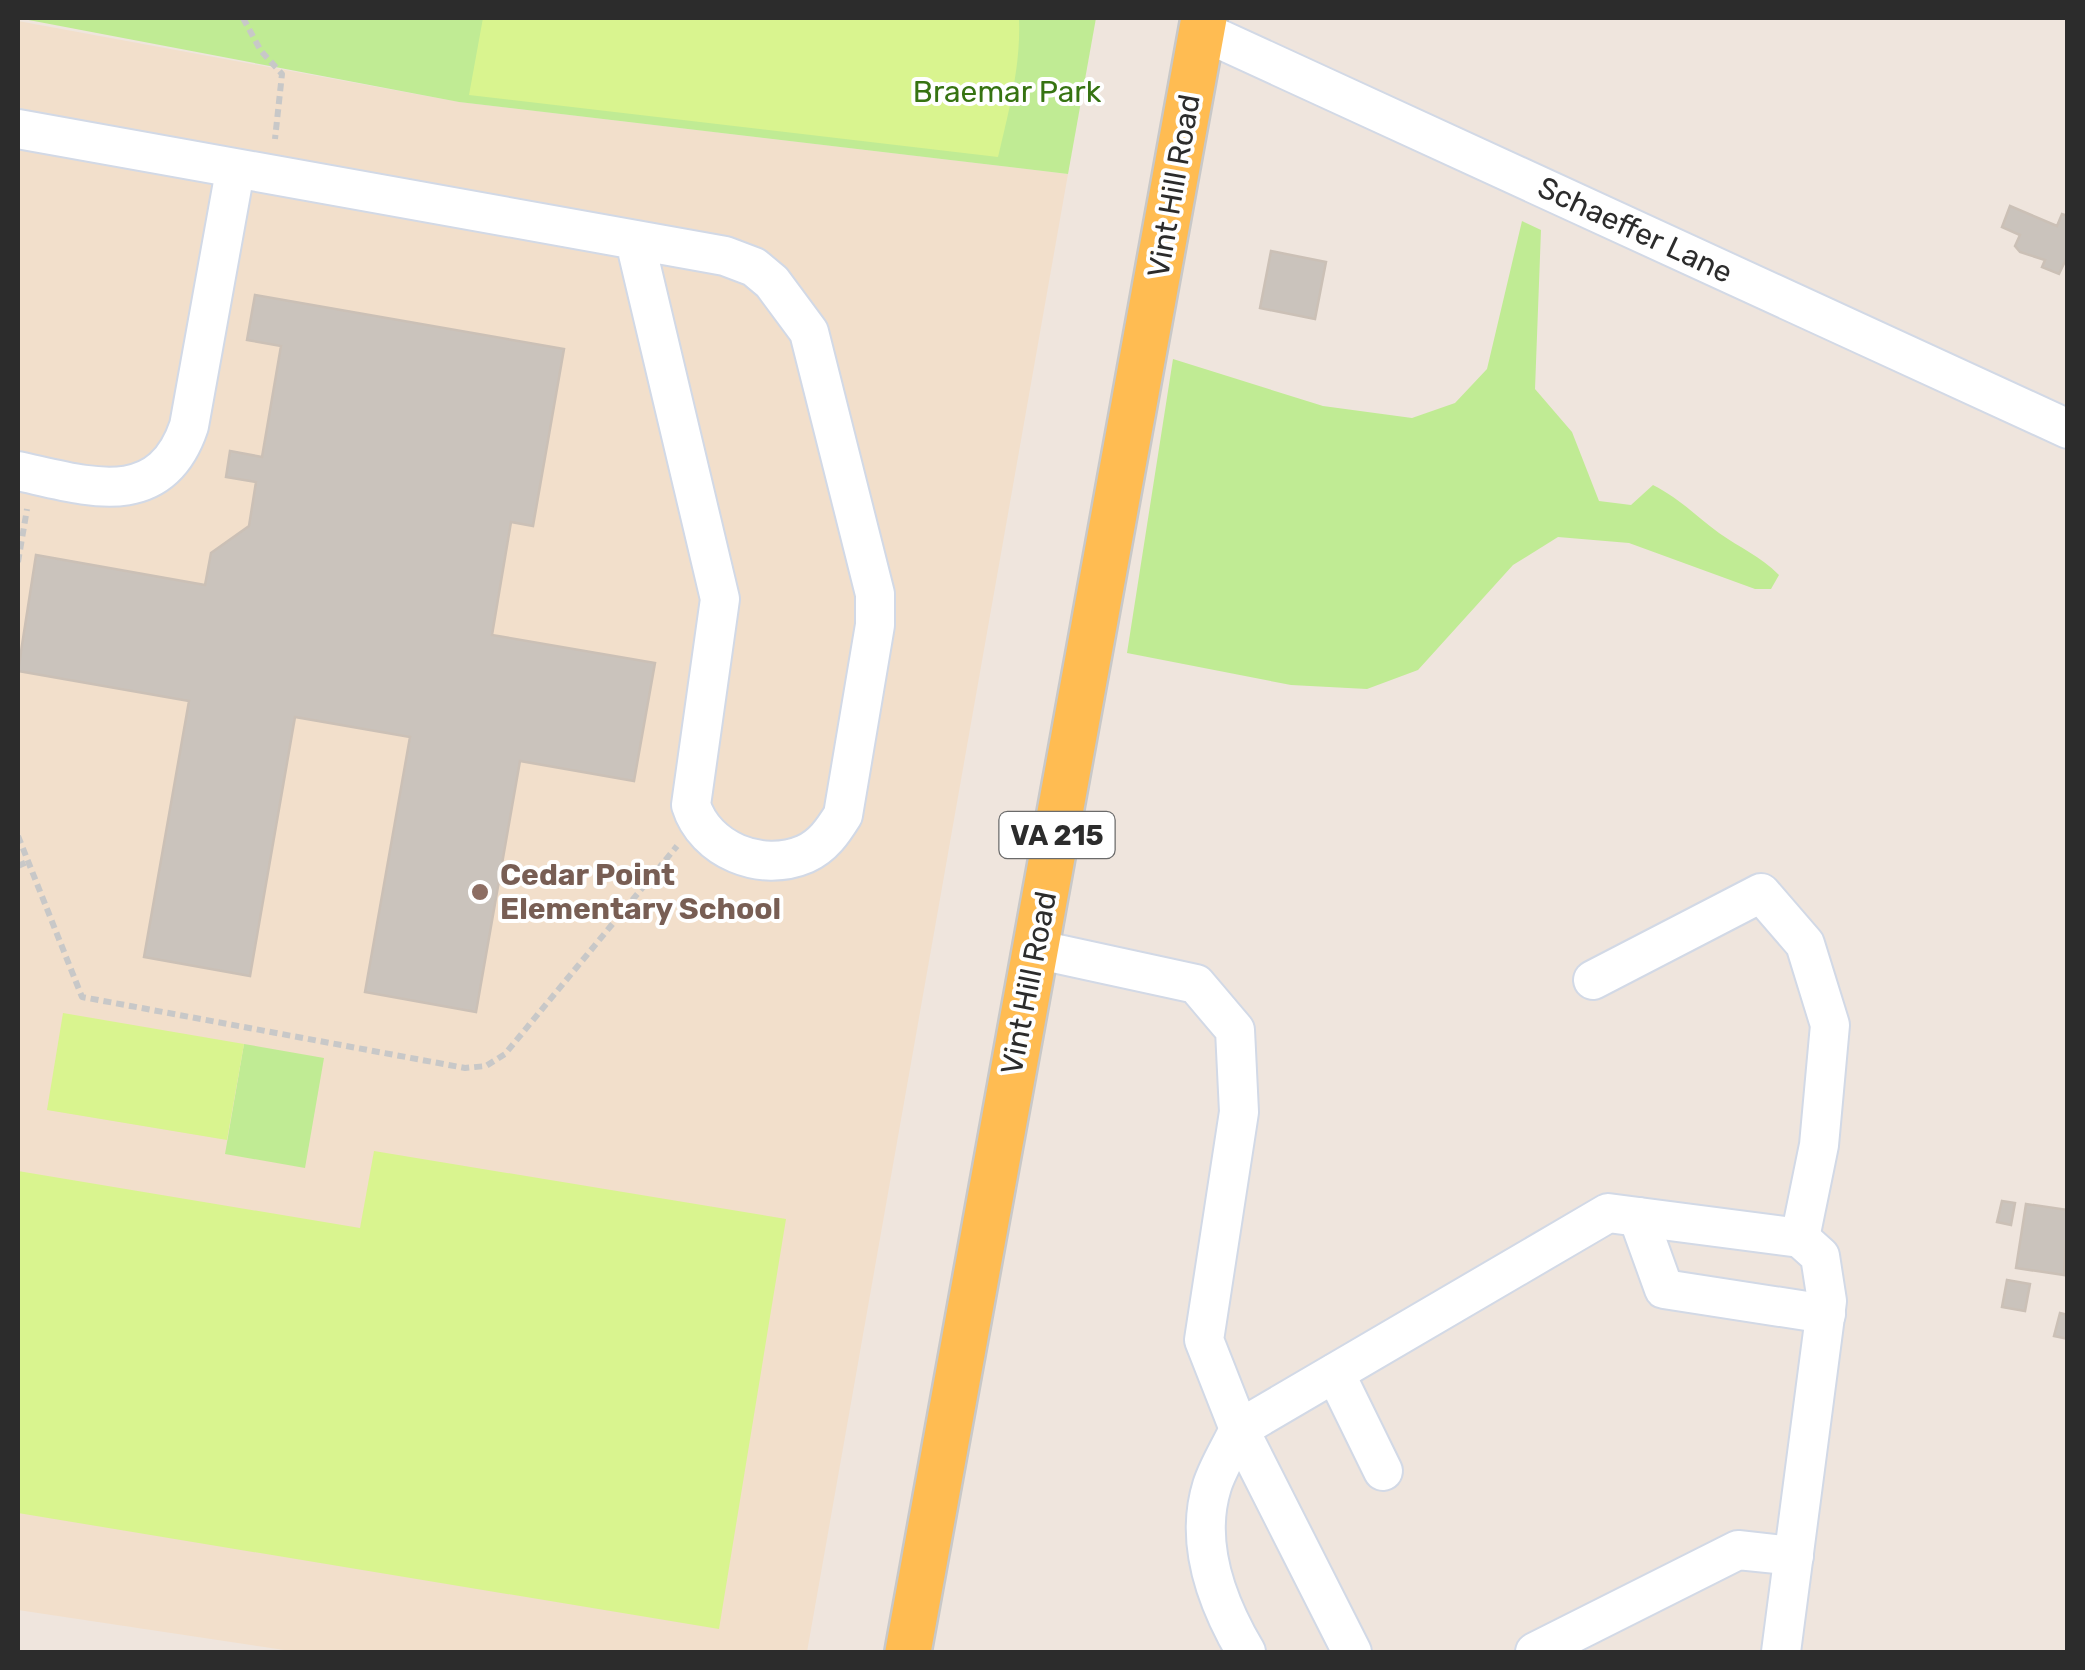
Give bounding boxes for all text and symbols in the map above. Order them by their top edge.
park label: Braemar Park [913,74,1102,110]
street label: Vint Hill Road [1140,92,1208,280]
street label: Schaeffer Lane [1532,169,1738,291]
road number: VA 215 [1000,812,1114,858]
place label: Cedar Point Elementary School [500,857,781,927]
marker: Cedar Point Elementary School [469,881,491,903]
street label: Vint Hill Road [994,888,1064,1078]

